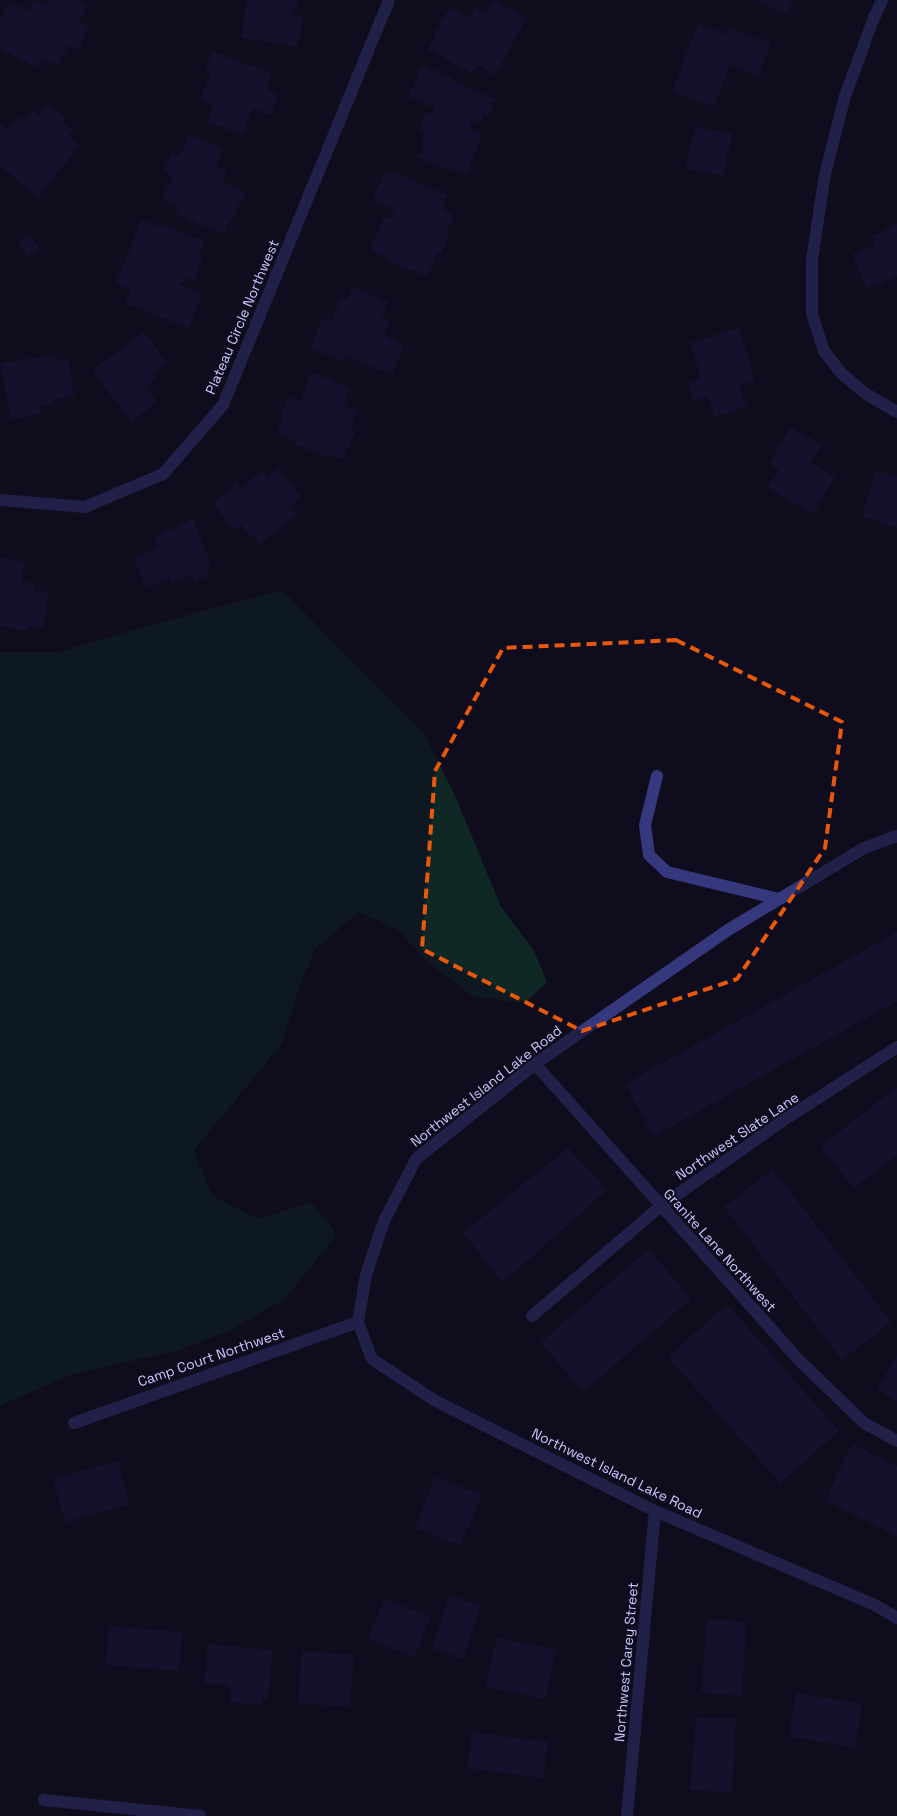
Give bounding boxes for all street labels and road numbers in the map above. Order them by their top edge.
street label: Plateau Circle Northwest [201,237,283,397]
street label: Northwest Island Lake Road [407,1021,565,1151]
street label: Northwest Slate Lane [672,1088,802,1184]
street label: Granite Lane Northwest [660,1185,780,1315]
street label: Camp Court Northwest [135,1323,287,1391]
street label: Northwest Island Lake Road [529,1424,705,1522]
street label: Northwest Carey Street [610,1581,642,1743]

